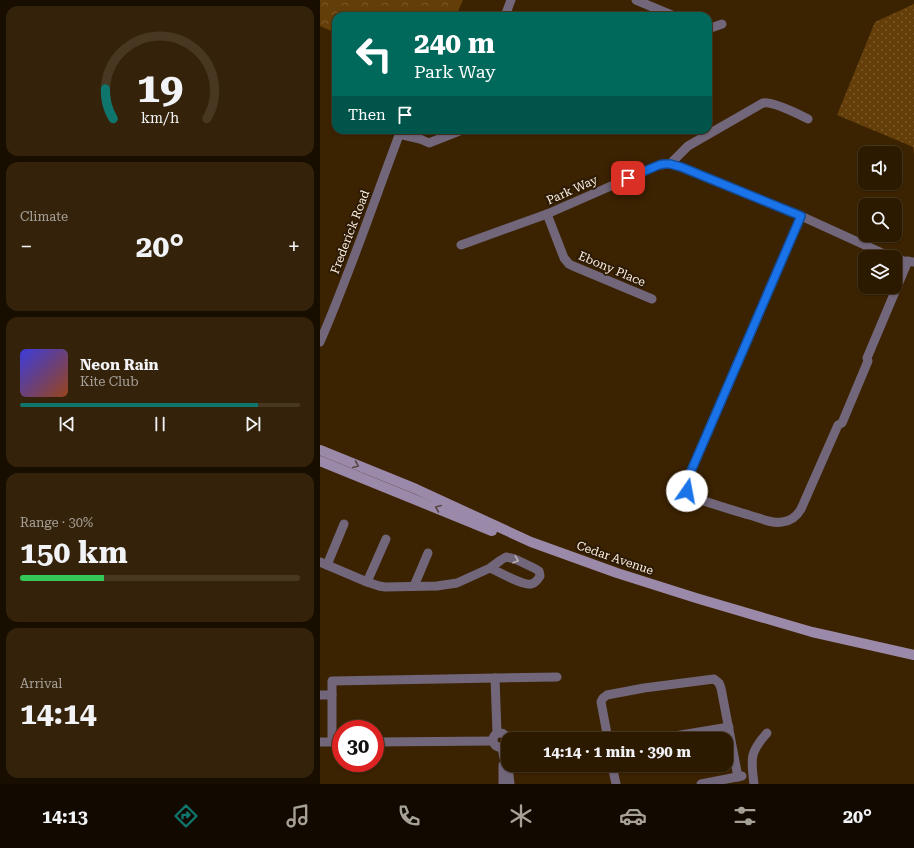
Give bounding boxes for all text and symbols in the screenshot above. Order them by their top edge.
text: 240 m [414,27,495,60]
icon: left [348,28,400,80]
text: Park Way [414,61,496,82]
text: 19 [137,63,183,112]
icon: arrive [394,104,416,126]
text: Then [348,106,386,124]
text: km/h [141,109,179,125]
map controls [858,146,902,294]
button: sound [858,146,902,190]
pin [611,161,645,195]
icon: arrive [617,167,639,189]
street label: Park Way [544,172,601,207]
street label: Frederick Road [328,188,372,276]
button: search [858,198,902,242]
text: Climate [20,209,68,224]
text: 20° [136,229,184,264]
text: − [20,234,32,259]
text: + [288,234,300,259]
street label: Ebony Place [576,249,648,290]
button: layers [858,250,902,294]
text: Neon Rain [80,356,159,374]
text: Kite Club [80,374,139,389]
icon: previous [56,413,78,435]
icon: pause [149,413,171,435]
icon: next [242,413,264,435]
one-way arrow [351,460,359,468]
position arrow [666,470,708,512]
one-way arrow [434,505,441,513]
text: Range · 30% [20,515,93,530]
text: 150 km [20,535,128,570]
street label: Cedar Avenue [575,538,656,578]
one-way arrow [513,555,520,564]
text: Arrival [20,676,62,691]
text: 14:14 [20,696,97,731]
speed limit sign: 30 [332,720,384,772]
text: 14:14 · 1 min · 390 m [543,743,691,761]
icon: directions [172,802,200,830]
icon: music [284,802,312,830]
icon: phone [395,802,423,830]
icon: climate [507,802,535,830]
icon: car [619,802,647,830]
icon: filters [731,802,759,830]
text: 14:13 [42,806,88,827]
text: 20° [843,806,872,827]

